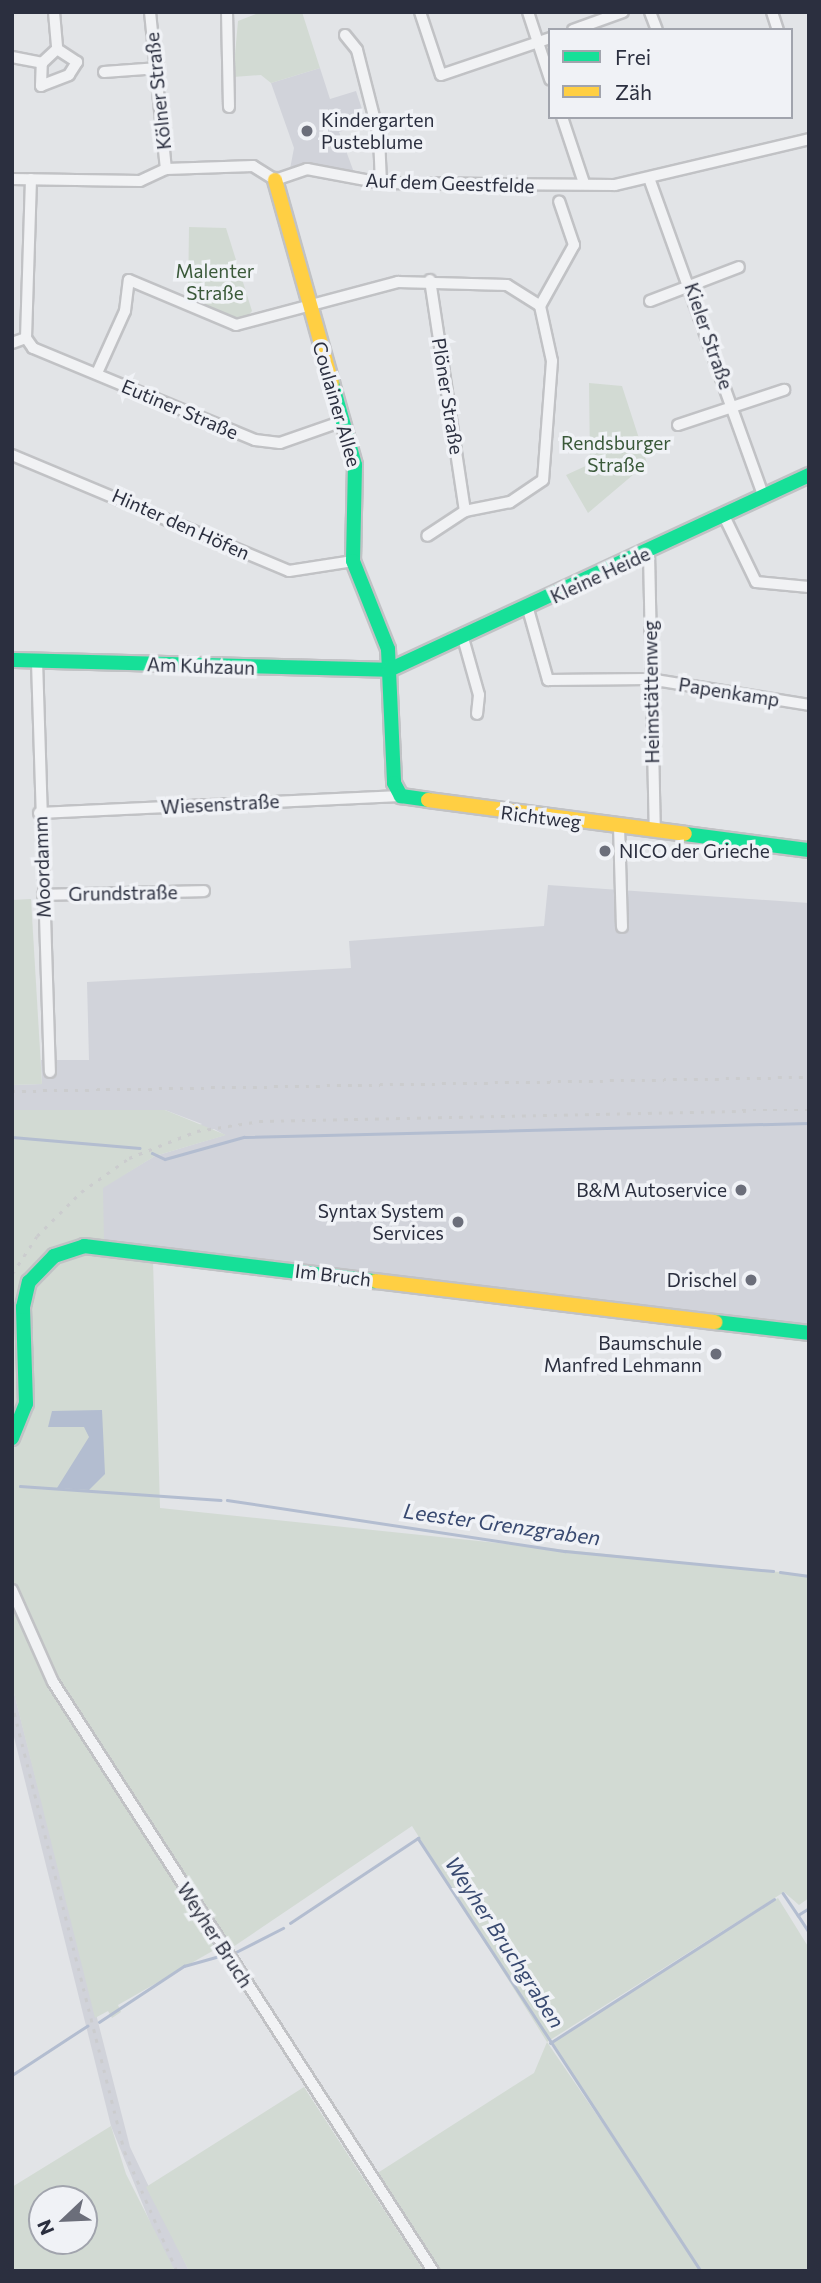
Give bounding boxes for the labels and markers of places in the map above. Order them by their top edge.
place label: Kindergarten Pusteblume [321,109,434,153]
marker: Kindergarten Pusteblume [299,123,315,139]
place label: NICO der Grieche [619,840,770,862]
marker: NICO der Grieche [597,843,613,859]
place label: B&M Autoservice [576,1179,727,1201]
marker: B&M Autoservice [733,1182,749,1198]
place label: Syntax System Services [318,1200,444,1244]
marker: Syntax System Services [450,1214,466,1230]
place label: Drischel [667,1269,737,1291]
marker: Drischel [743,1272,759,1288]
place label: Baumschule Manfred Lehmann [544,1332,702,1376]
marker: Baumschule Manfred Lehmann [708,1346,724,1362]

